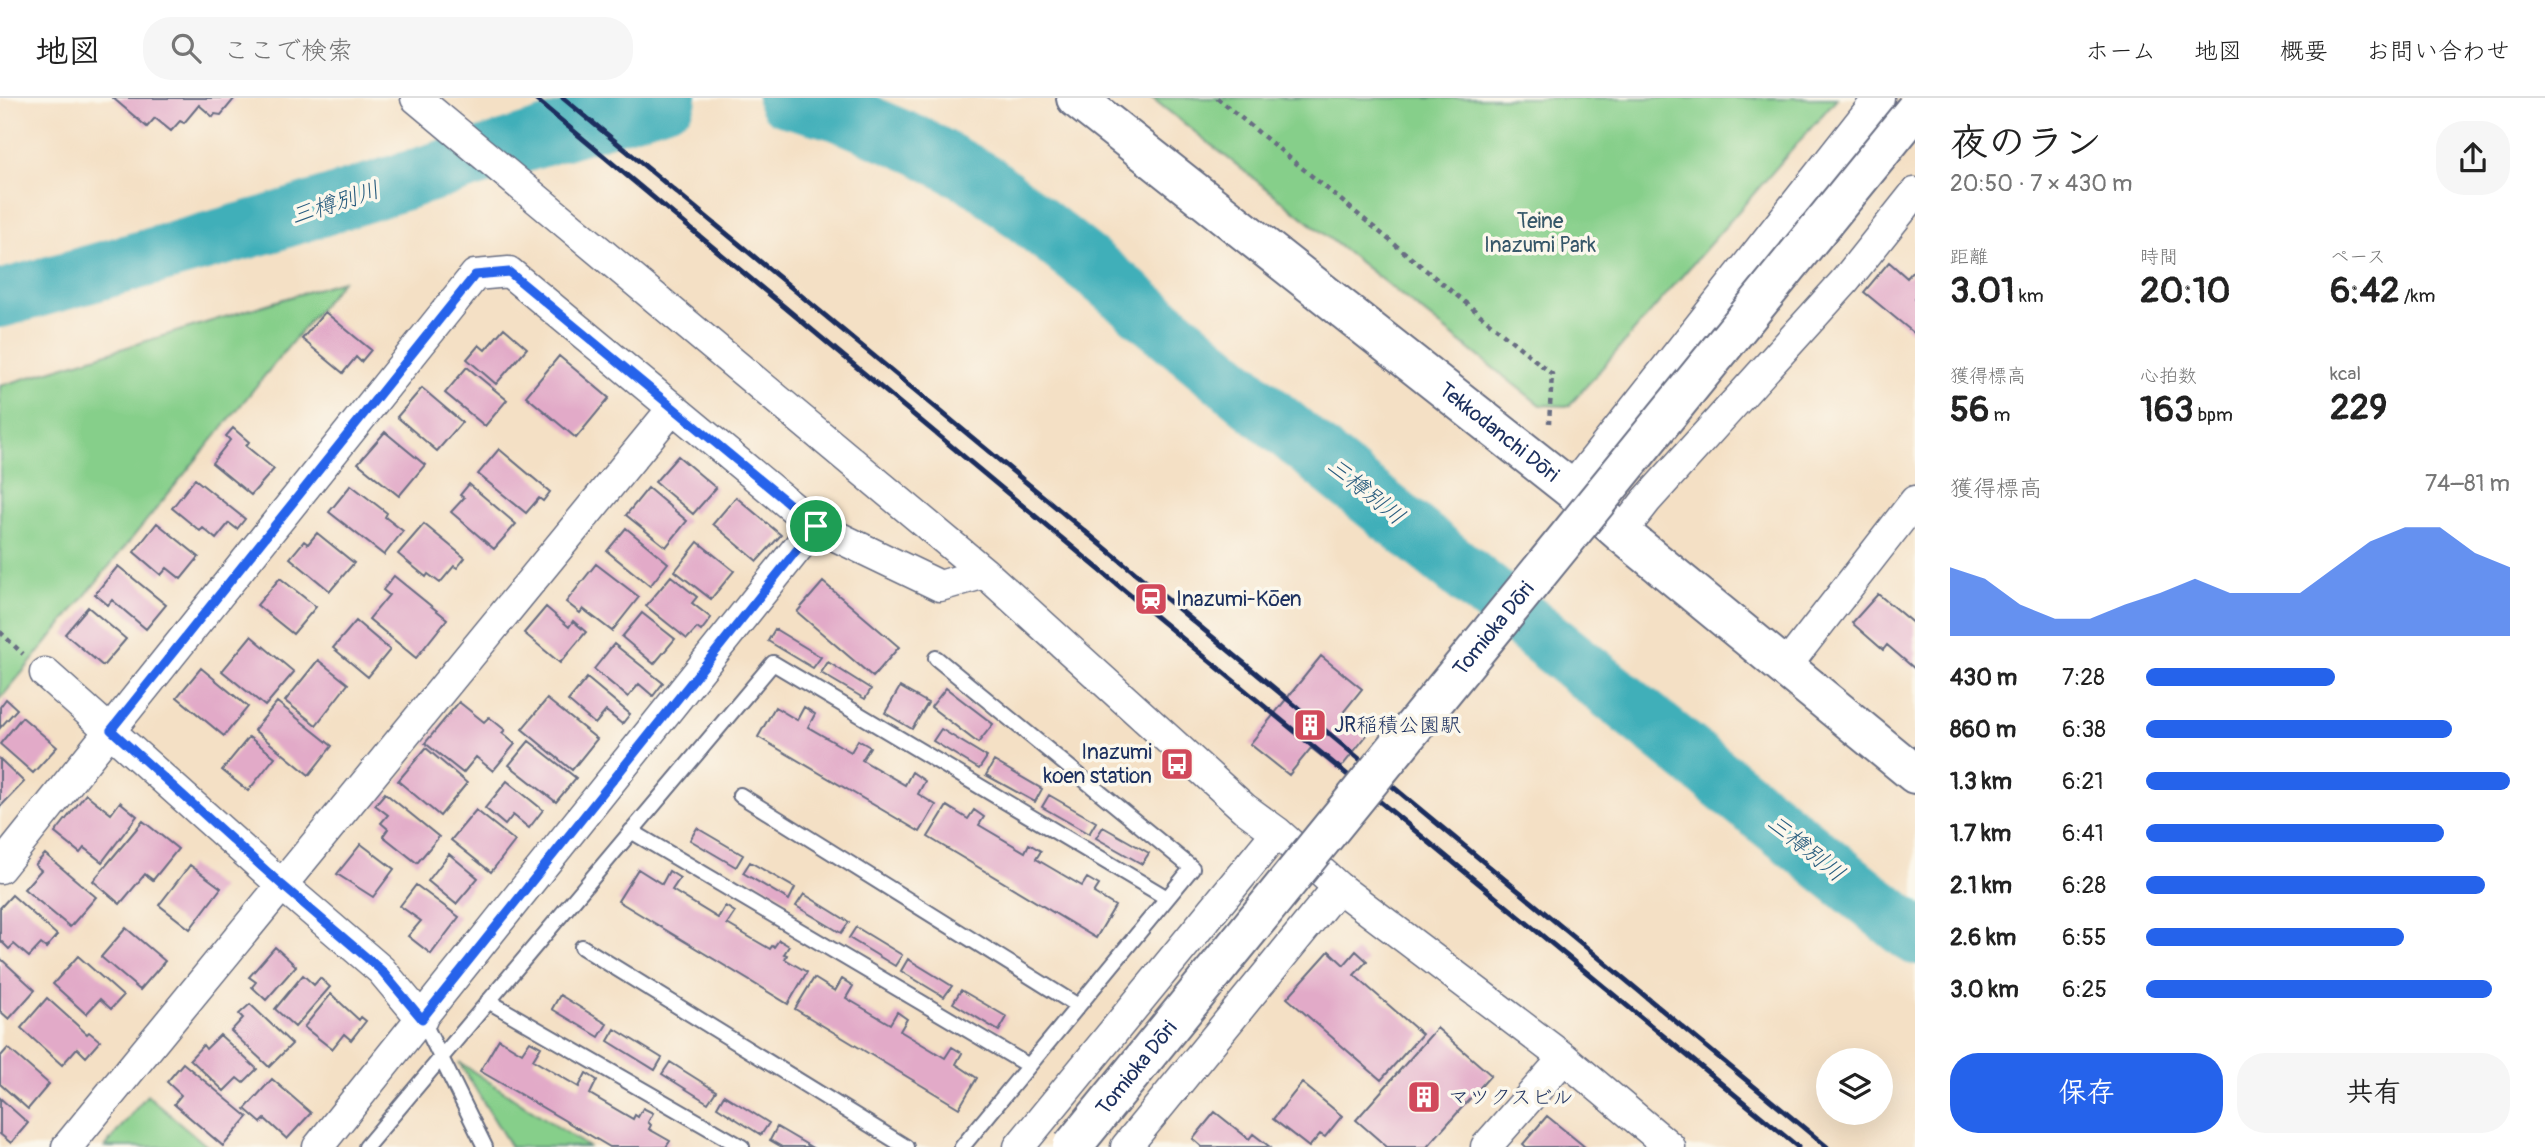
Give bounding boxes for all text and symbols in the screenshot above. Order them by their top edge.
search box [143,17,633,80]
icon: search [167,29,205,67]
text: 地図 [35,31,101,72]
text: ここで検索 [223,35,353,67]
text: ホーム [2085,37,2156,66]
text: 地図 [2194,37,2242,66]
text: 概要 [2280,37,2328,66]
text: お問い合わせ [2366,37,2510,66]
text: 夜のラン [1950,119,2102,167]
button: share [2436,121,2510,195]
text: 20:50 · 7 × 430 m [1950,169,2132,198]
water label: 三樽別川 [287,175,383,231]
park label: Teine Inazumi Park [1484,208,1596,259]
text: 距離 [1950,245,1988,269]
text: 時間 [2140,245,2178,269]
text: ペース [2330,245,2386,269]
text: 3.01 [1950,269,2015,313]
text: 20:10 [2140,269,2230,313]
text: 6:42 [2330,269,2400,313]
text: km [2015,284,2044,308]
text: /km [2400,284,2435,308]
text: kcal [2330,362,2361,386]
text: 獲得標高 [1950,364,2026,388]
text: 心拍数 [2140,364,2197,388]
street label: Tekkodanchi Dōri [1433,376,1565,488]
text: 229 [2330,386,2387,430]
text: 56 [1950,388,1989,432]
text: 163 [2140,388,2194,432]
text: m [1989,403,2010,427]
text: bpm [2194,403,2233,427]
water label: 三樽別川 [1321,451,1411,531]
text: 74–81 m [2425,469,2510,498]
text: 獲得標高 [1950,474,2042,503]
pin [786,496,846,556]
icon: arrive [797,507,835,545]
street label: Tomioka Dōri [1447,576,1540,681]
station icon: Inazumi-Kōen [1132,580,1170,618]
place label: Inazumi-Kōen [1176,586,1302,613]
text: 430 m [1950,663,2017,692]
text: 7:28 [2062,663,2105,692]
building icon: JR稲積公園駅 [1291,706,1329,744]
place label: JR稲積公園駅 [1334,712,1461,739]
text: 860 m [1950,715,2016,744]
text: 6:38 [2062,715,2106,744]
place label: Inazumi koen station [1043,739,1152,790]
bus stop icon: Inazumi koen station [1158,745,1196,783]
text: 1.3 km [1950,767,2012,796]
text: 6:21 [2062,767,2103,796]
water label: 三樽別川 [1761,808,1851,888]
text: 1.7 km [1950,819,2011,848]
text: 6:41 [2062,819,2104,848]
text: 2.1 km [1950,871,2012,900]
text: 6:28 [2062,871,2106,900]
text: 2.6 km [1950,923,2016,952]
text: 6:55 [2062,923,2106,952]
text: 3.0 km [1950,975,2019,1004]
text: 6:25 [2062,975,2107,1004]
street label: Tomioka Dōri [1090,1015,1183,1121]
map controls [1816,1048,1893,1125]
button: layers [1816,1048,1893,1125]
button: 保存 [1950,1053,2223,1133]
button: 共有 [2237,1053,2510,1133]
building icon: マツクスビル [1405,1078,1443,1116]
place label: マツクスビル [1448,1084,1573,1111]

